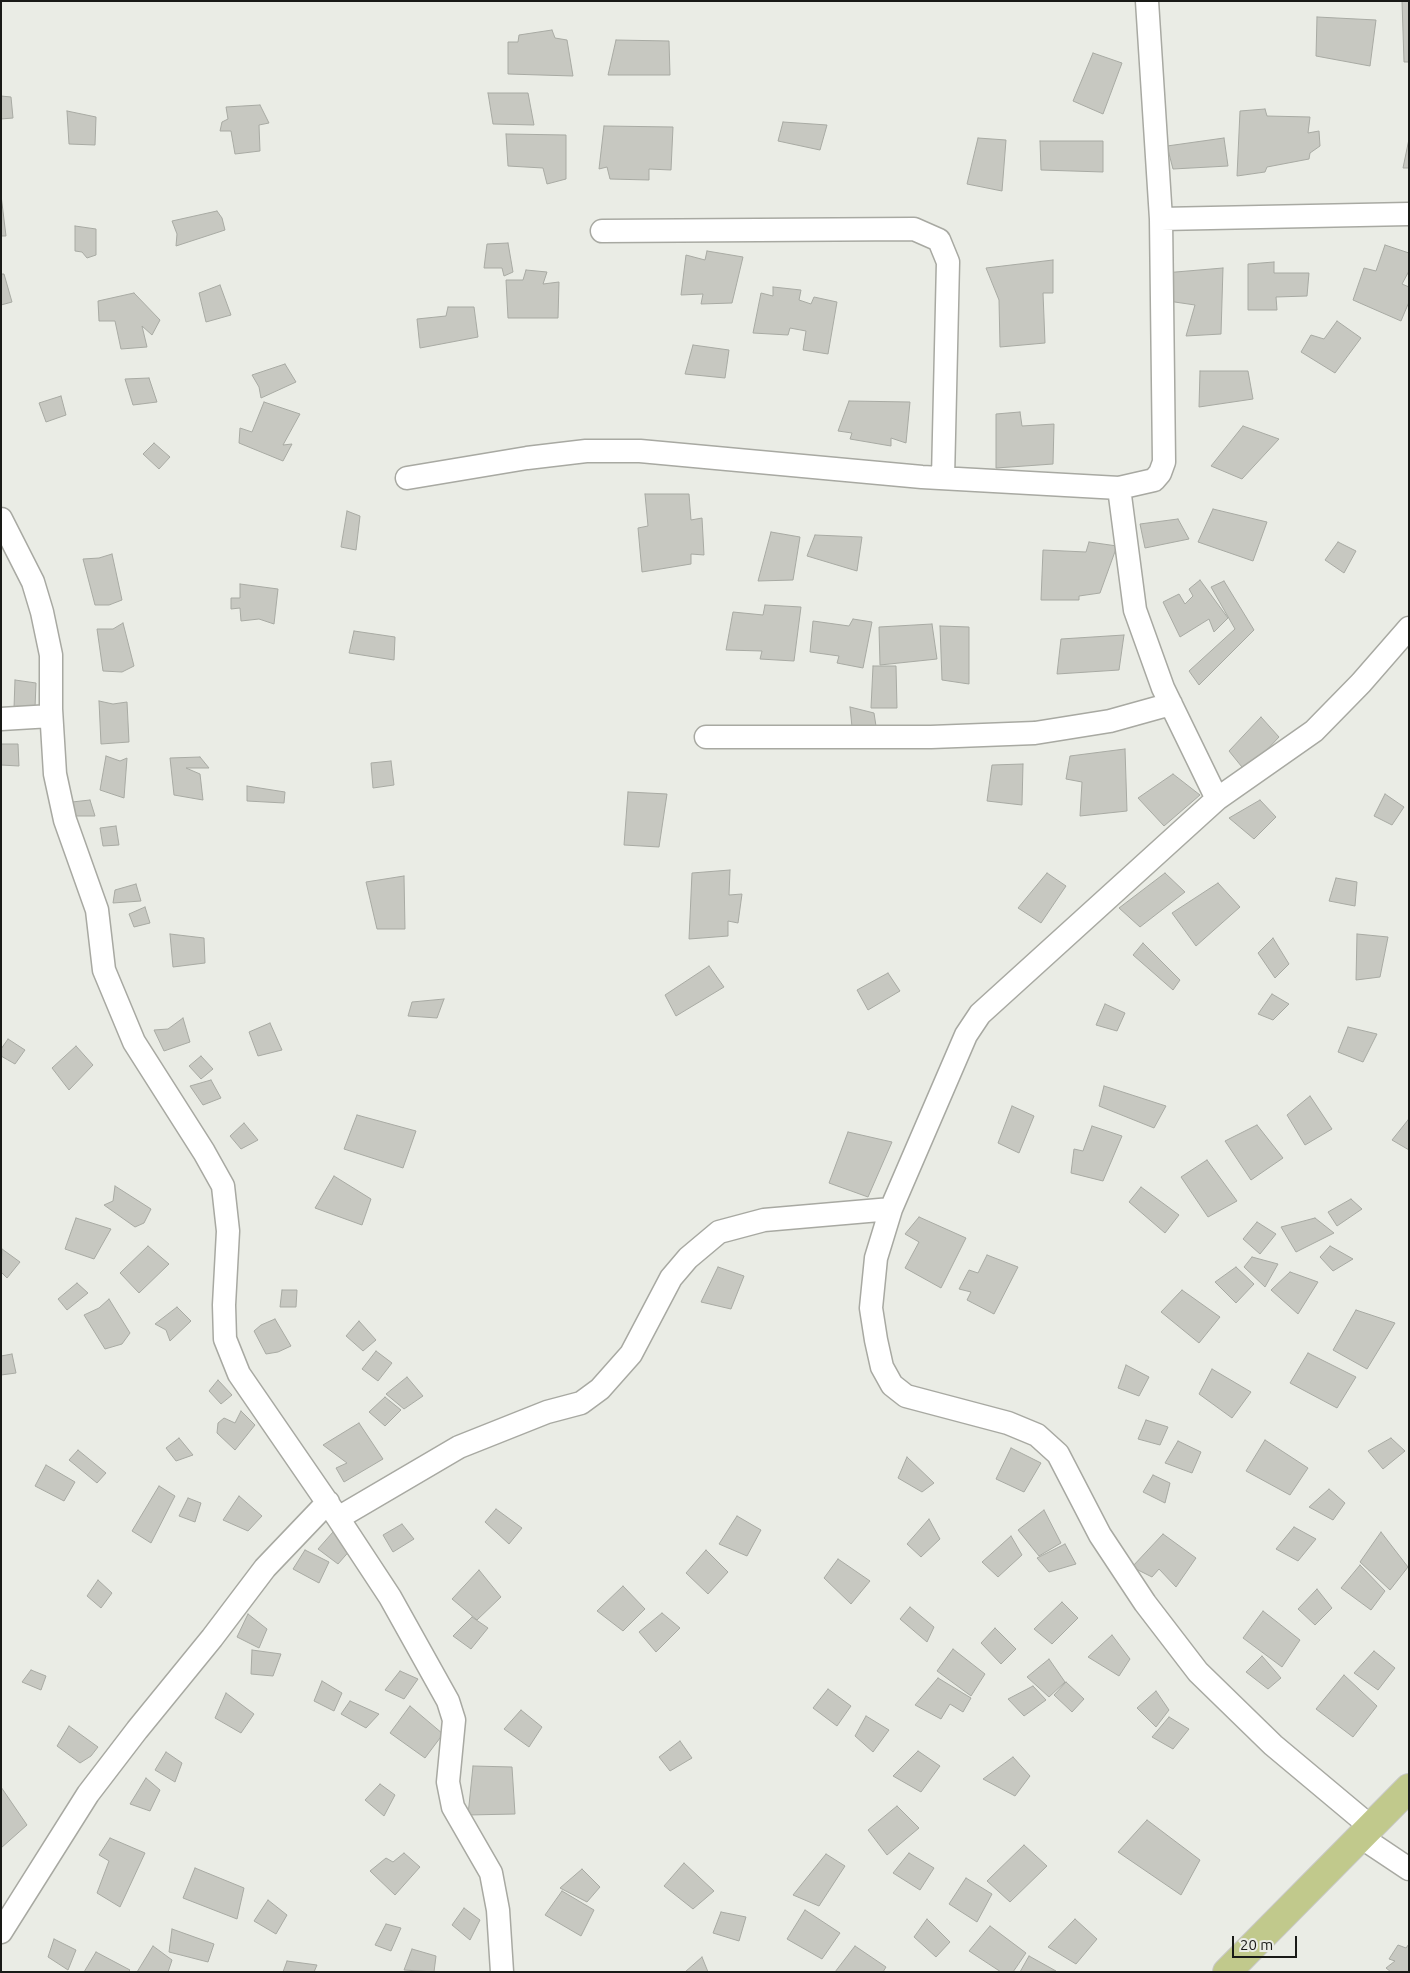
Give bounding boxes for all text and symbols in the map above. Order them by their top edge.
scale bar [1235,1926,1300,1958]
text: 20 m [1240,1936,1273,1953]

